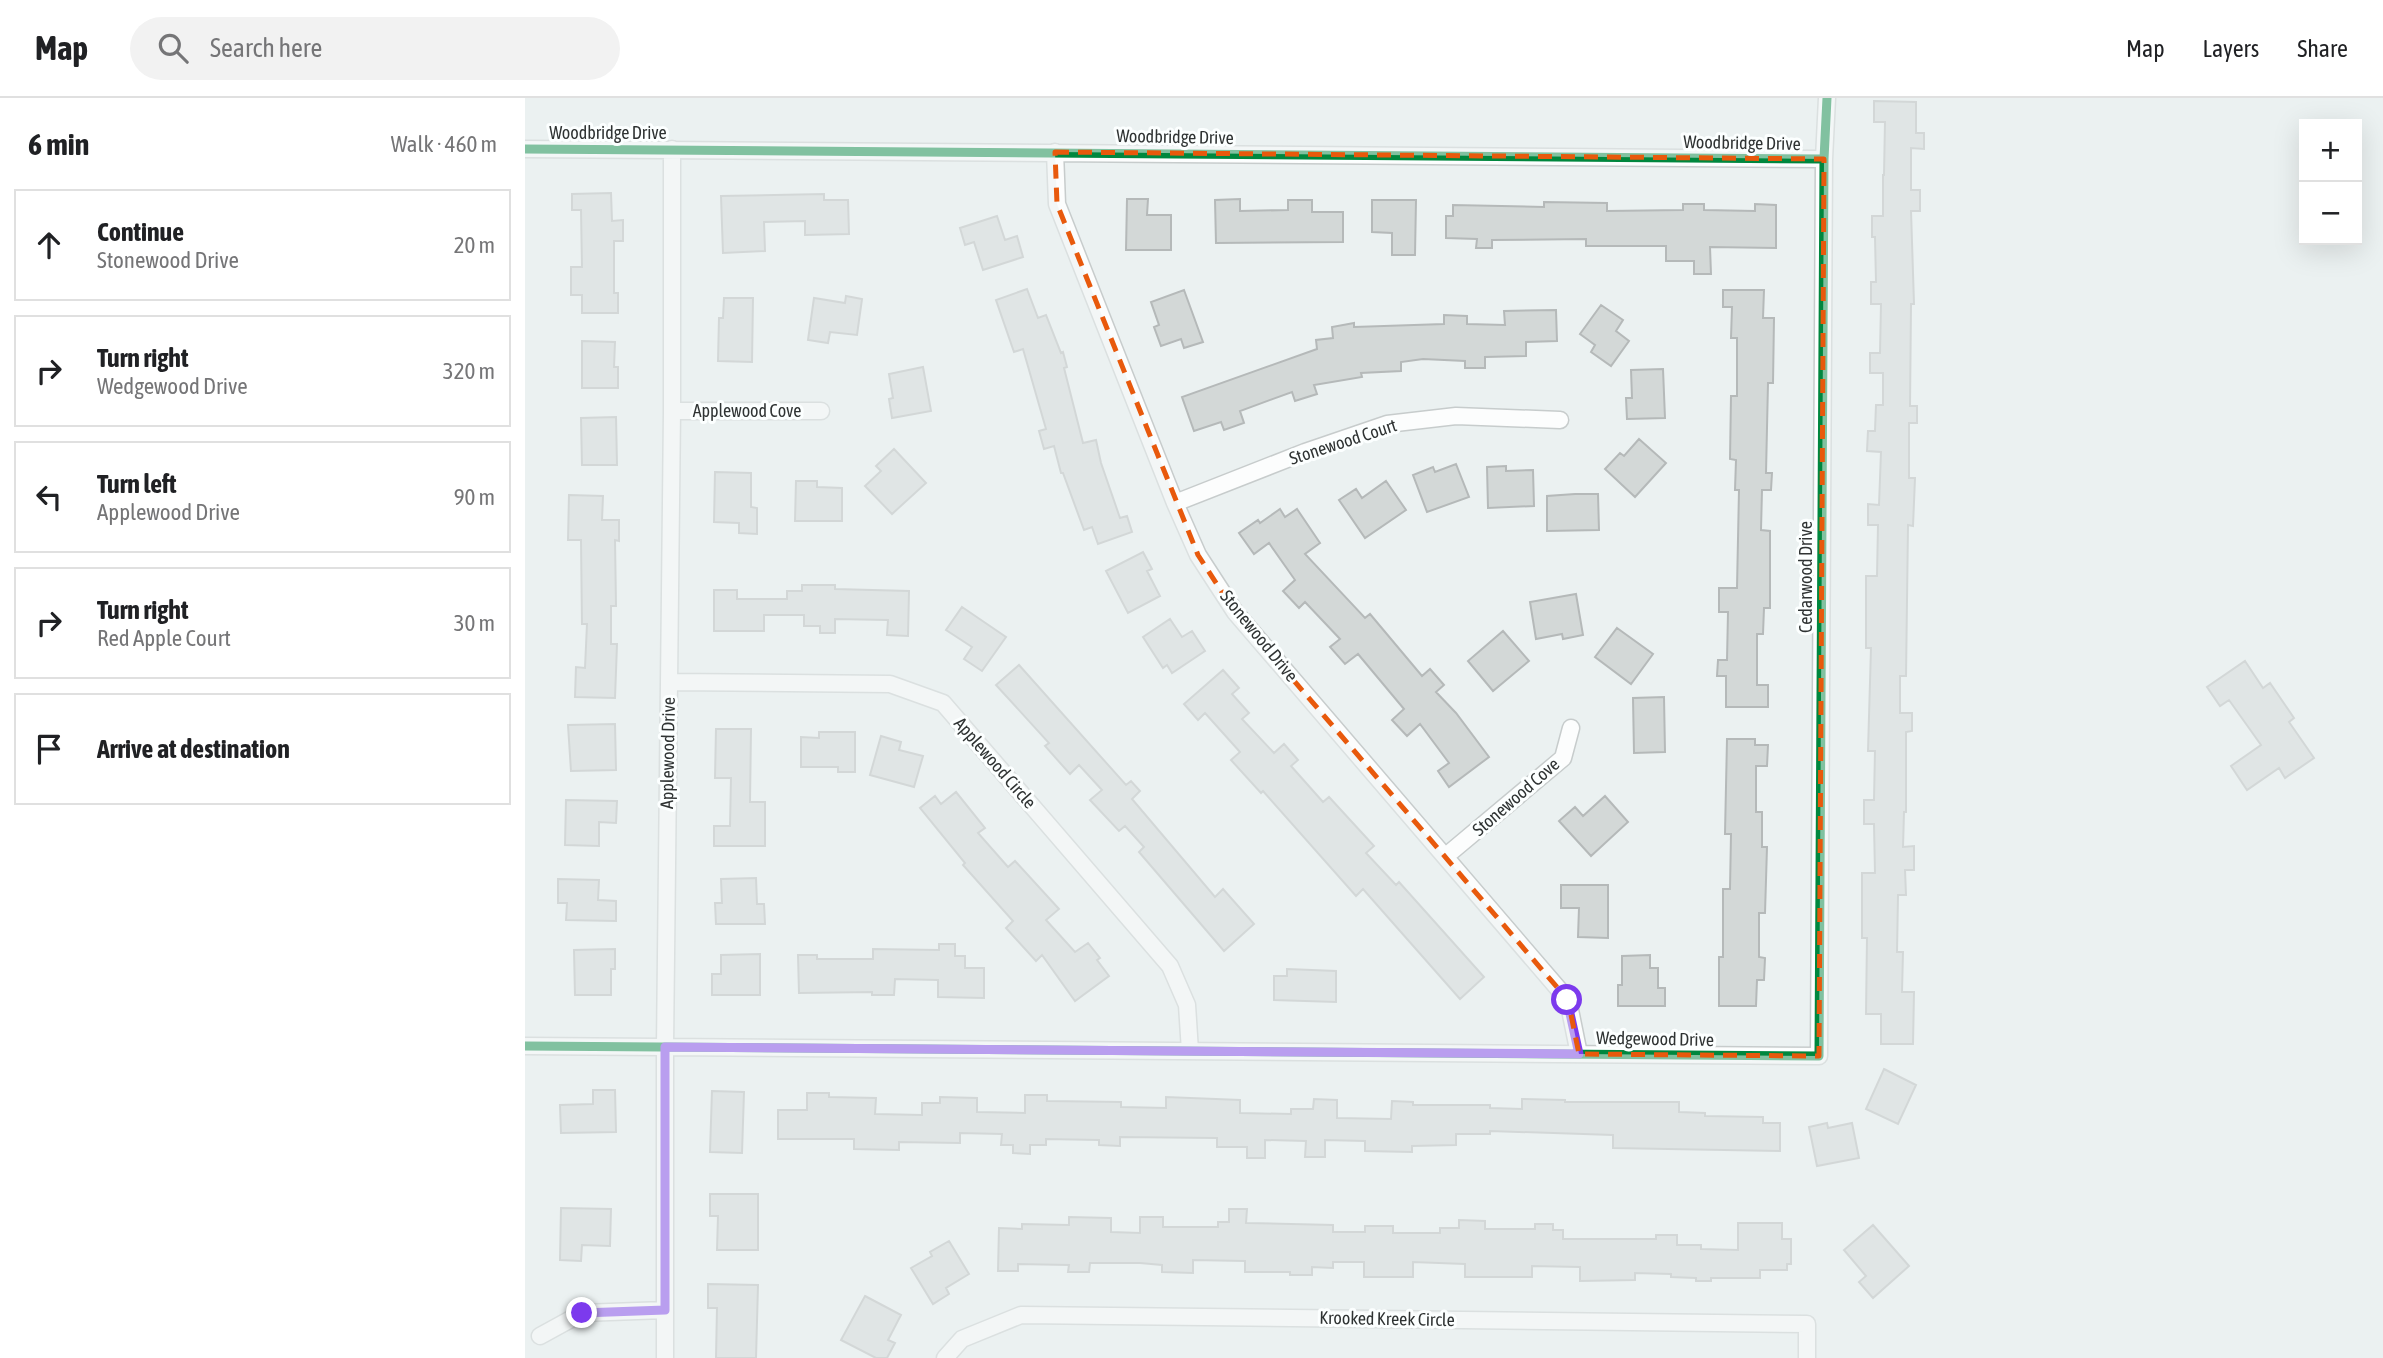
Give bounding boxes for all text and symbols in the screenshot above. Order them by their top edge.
search box [130,17,620,80]
text: Map [35,29,88,67]
icon: search [154,29,192,67]
text: Search here [210,33,322,63]
text: Map [2126,35,2165,62]
text: Layers [2203,35,2259,62]
text: Share [2297,35,2348,62]
map controls [2299,119,2362,245]
button: + [2299,119,2362,182]
street label: Woodbridge Drive [549,122,667,143]
street label: Woodbridge Drive [1116,125,1234,148]
text: 6 min [28,127,89,161]
text: Walk · 460 m [391,131,497,157]
street label: Woodbridge Drive [1683,131,1801,154]
button: − [2299,182,2362,245]
text: Continue [97,217,184,247]
icon: ahead [30,226,68,264]
text: 20 m [454,232,495,258]
text: Stonewood Drive [97,247,239,273]
text: Turn right [97,343,188,373]
icon: right [30,352,68,390]
text: 320 m [443,358,495,384]
text: Wedgewood Drive [97,373,248,399]
street label: Applewood Cove [693,400,801,421]
street label: Stonewood Court [1286,414,1399,469]
text: Turn left [97,469,177,499]
icon: left [30,478,68,516]
text: 90 m [454,484,495,510]
text: Applewood Drive [97,499,240,525]
street label: Cedarwood Drive [1795,521,1816,633]
street label: Stonewood Drive [1216,586,1303,685]
text: Turn right [97,595,188,625]
icon: right [30,604,68,642]
text: 30 m [454,610,495,636]
text: Red Apple Court [97,625,231,651]
street label: Applewood Drive [656,697,679,809]
street label: Applewood Circle [950,713,1041,813]
icon: arrive [30,730,68,768]
text: Arrive at destination [97,734,290,764]
street label: Stonewood Cove [1468,753,1563,840]
route start [1551,984,1582,1015]
street label: Wedgewood Drive [1596,1027,1714,1050]
route end [566,1297,597,1328]
street label: Krooked Kreek Circle [1319,1307,1455,1330]

